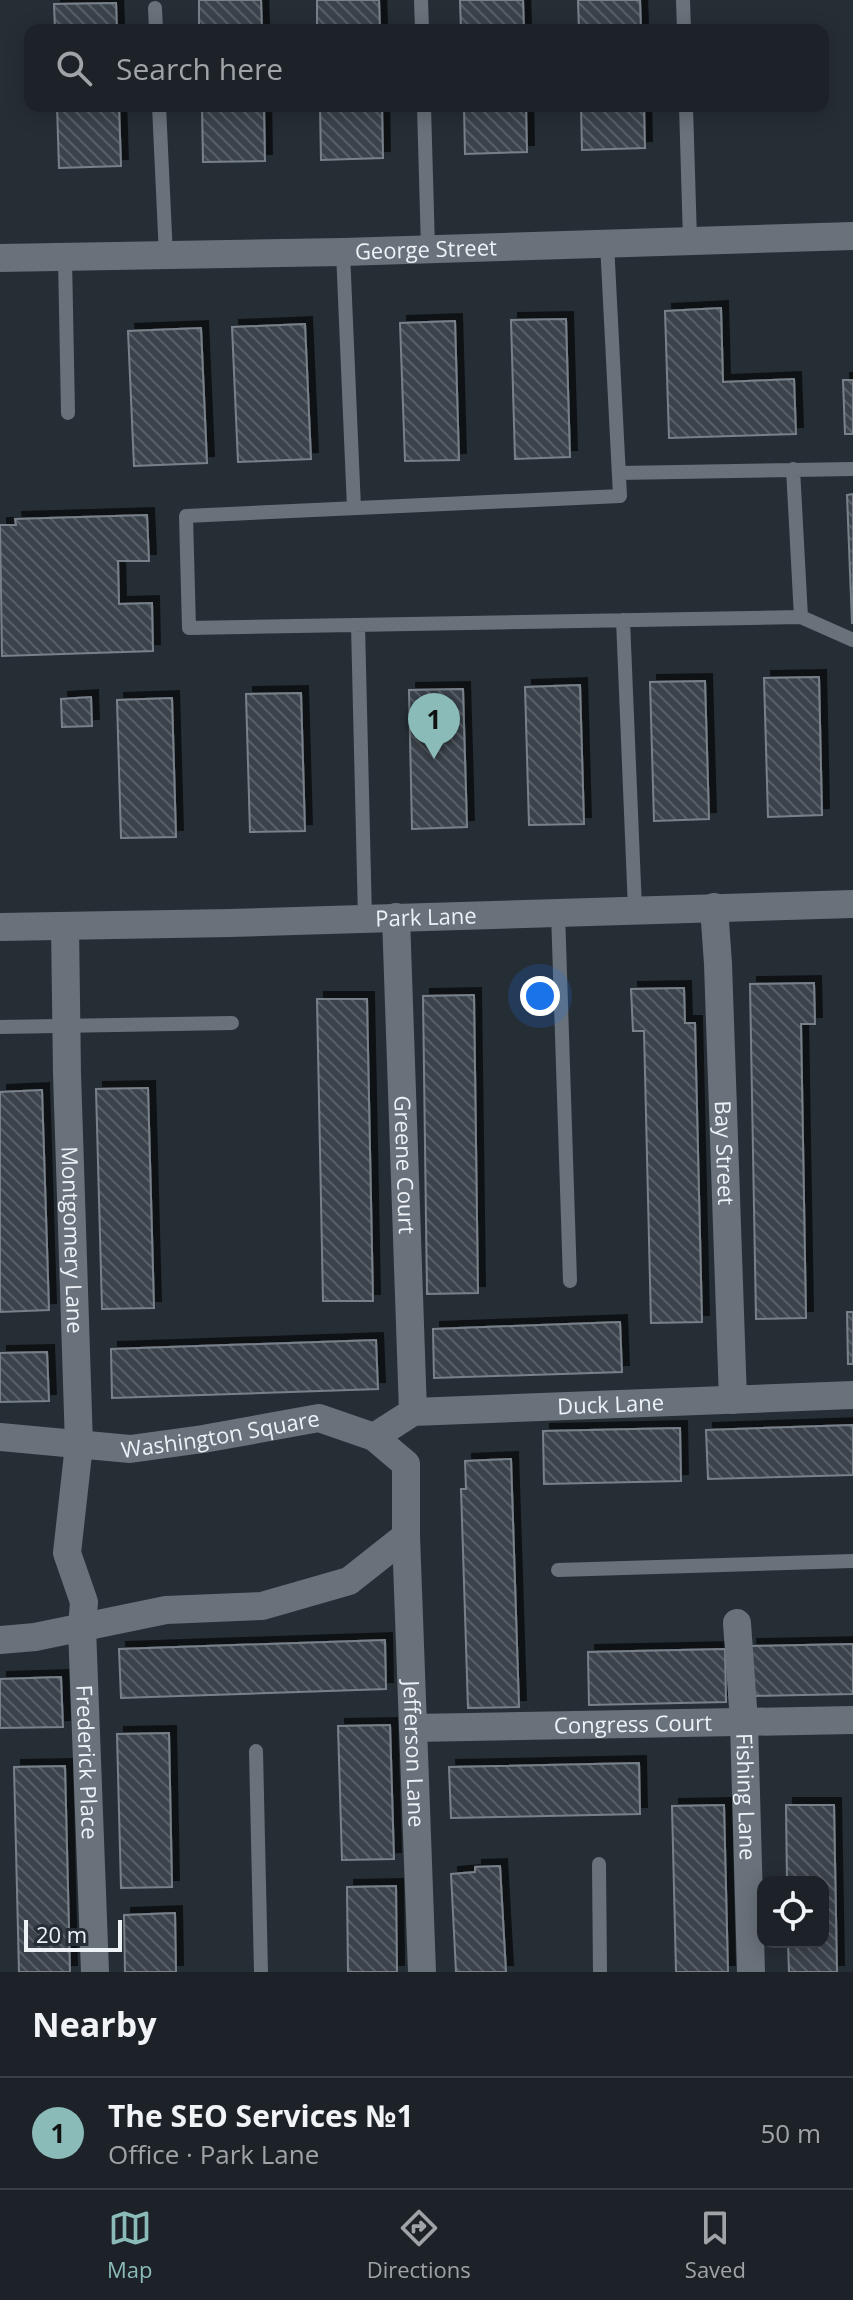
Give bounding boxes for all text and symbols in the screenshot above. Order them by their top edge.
search box [24,24,829,112]
icon: search [52,46,96,90]
text: Search here [116,48,283,89]
street label: George Street [354,231,498,266]
pin: 1 [408,693,460,759]
street label: Park Lane [375,899,477,933]
your location [520,976,560,1016]
street label: Greene Court [388,1095,423,1235]
street label: Bay Street [709,1100,742,1206]
street label: Montgomery Lane [55,1146,91,1334]
street label: Duck Lane [557,1386,664,1420]
street label: Washington Square [119,1402,322,1464]
street label: Jefferson Lane [397,1678,433,1828]
street label: Frederick Place [70,1684,106,1840]
street label: Congress Court [554,1707,712,1739]
street label: Fishing Lane [730,1733,764,1861]
map controls [757,1876,829,1948]
button: locate [757,1876,829,1948]
scale bar [24,1916,122,1952]
text: 20 m [36,1919,87,1949]
text: Nearby [32,2001,157,2047]
text: The SEO Services №1 [108,2095,414,2136]
text: 1 [51,2115,65,2151]
text: 50 m [760,2115,821,2151]
text: Office · Park Lane [108,2136,319,2172]
tab: Map [107,2206,153,2284]
tab: Directions [367,2206,471,2284]
tab: Saved [685,2206,746,2284]

